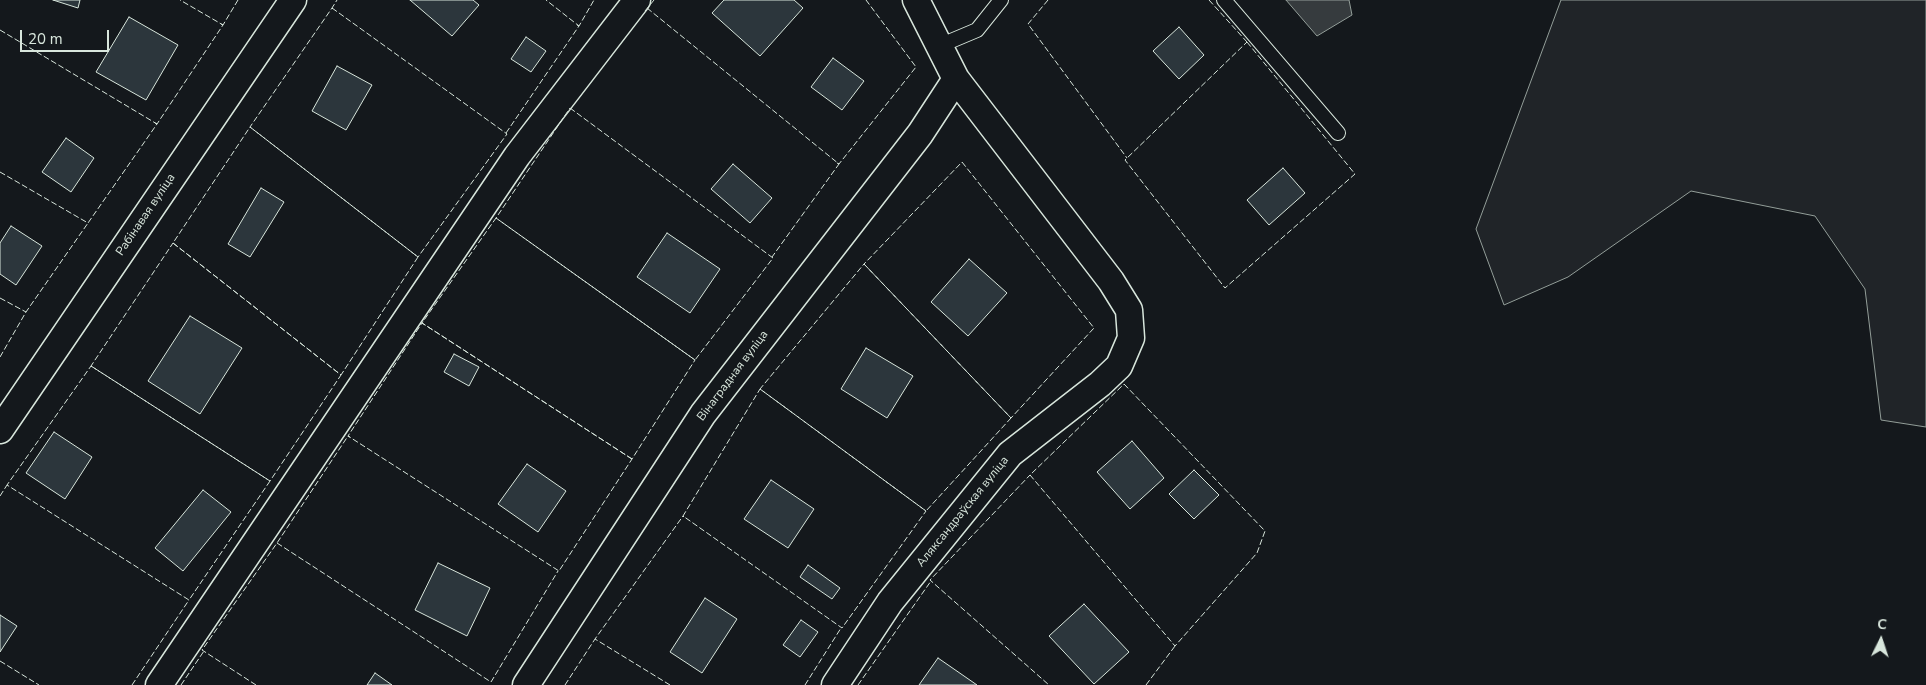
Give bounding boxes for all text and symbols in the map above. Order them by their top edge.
scale bar [22,20,111,52]
text: 20 m [28,29,63,49]
street label: Рабінавая вуліца [113,171,179,259]
street label: Вінаградная вуліца [694,328,772,424]
street label: Аляксандраўская вуліца [914,454,1012,570]
north arrow [1856,615,1906,665]
text: С [1877,615,1887,634]

